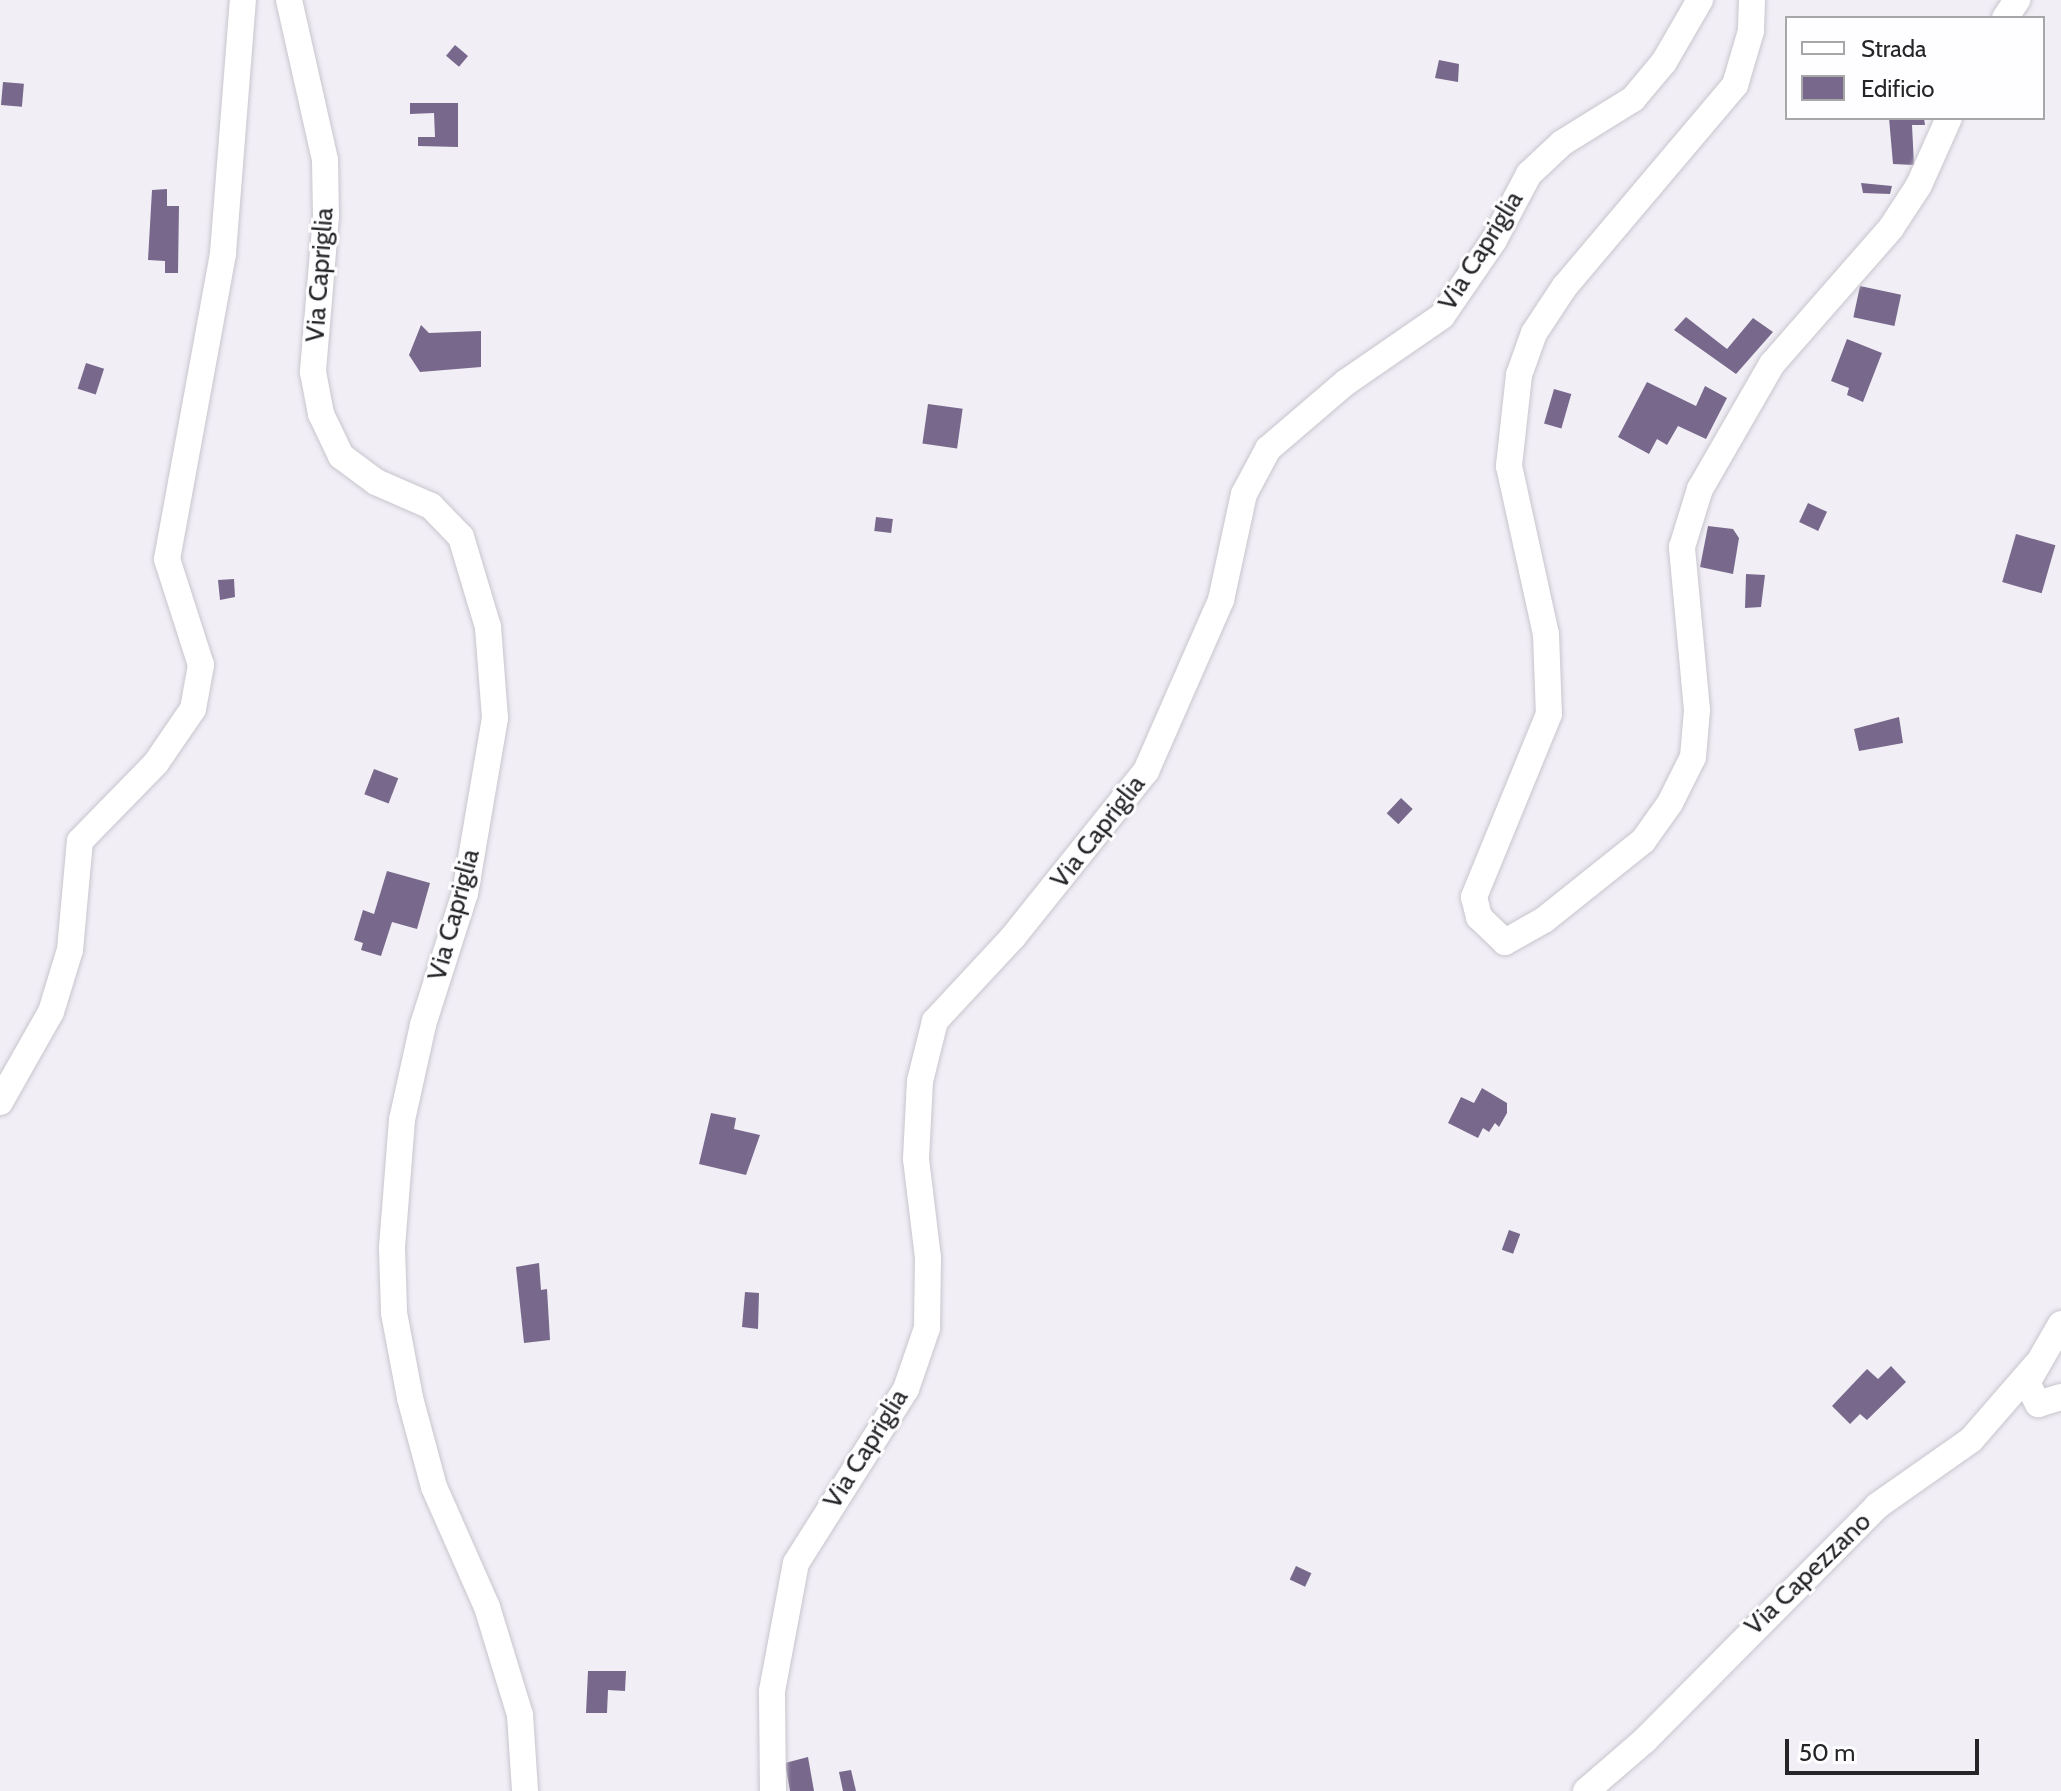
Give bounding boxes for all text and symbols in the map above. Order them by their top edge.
legend [1785,16,2045,120]
text: Strada [1861,34,1927,63]
text: Edificio [1861,74,1935,103]
street label: Via Capriglia [1432,186,1530,316]
street label: Via Capriglia [300,207,340,343]
street label: Via Capriglia [1044,769,1152,895]
street label: Via Capriglia [422,846,486,984]
street label: Via Capriglia [817,1384,915,1514]
street label: Via Capezzano [1739,1506,1877,1642]
scale bar [1789,1723,1983,1773]
text: 50 m [1799,1738,1855,1767]

